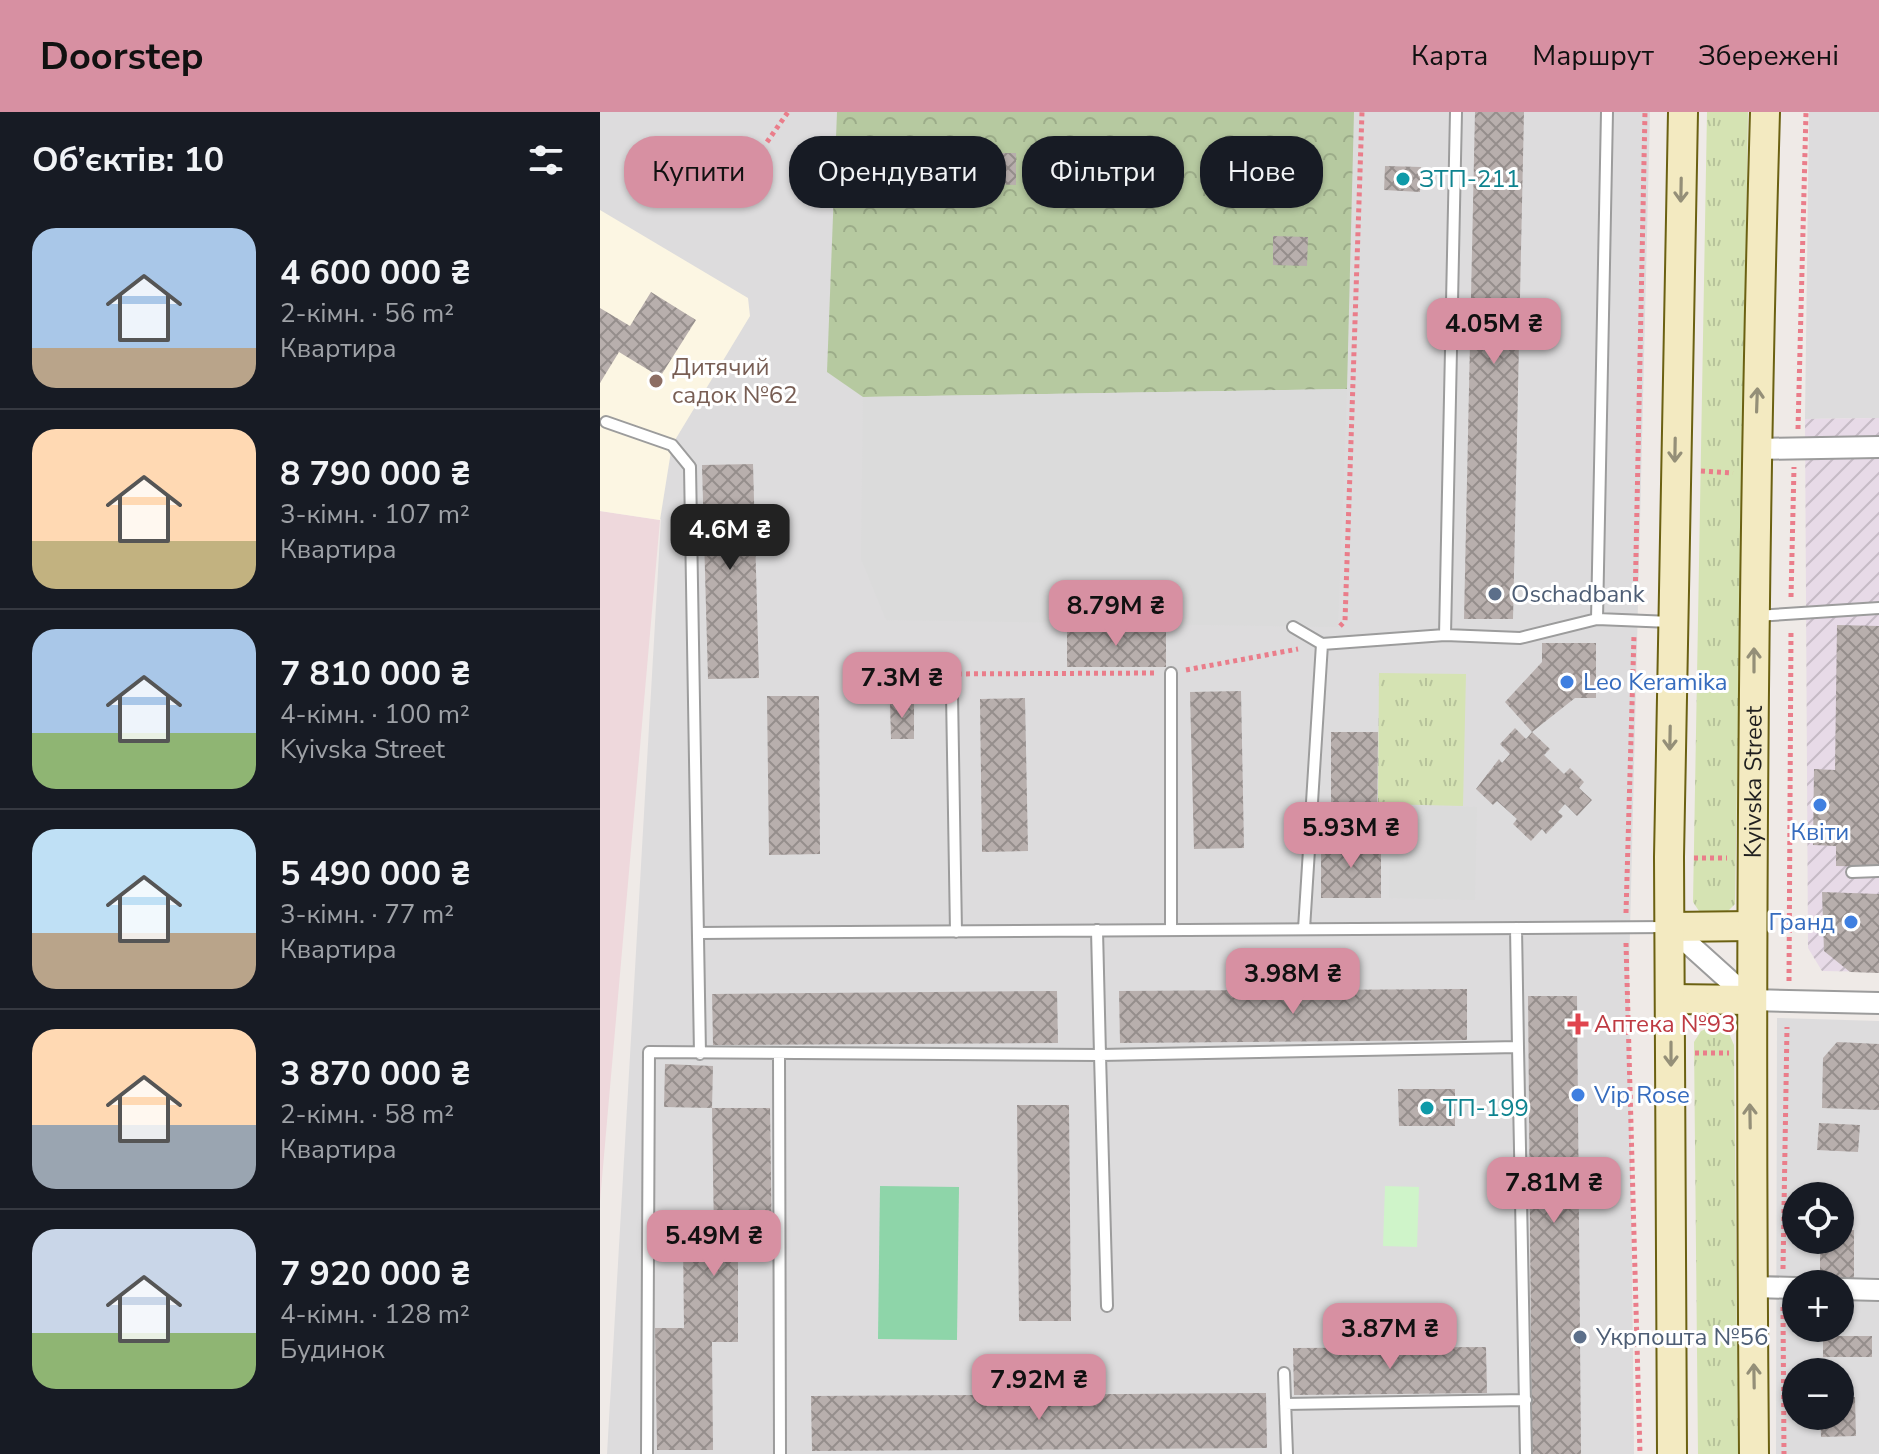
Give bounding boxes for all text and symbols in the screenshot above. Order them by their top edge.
text: Doorstep [40,31,204,82]
text: Карта [1411,37,1488,75]
text: Маршрут [1532,37,1654,75]
text: Збережені [1698,37,1839,75]
chip: Купити [624,136,773,208]
chip: Орендувати [789,136,1006,208]
chip: Фільтри [1022,136,1184,208]
chip: Нове [1200,136,1323,208]
text: Об’єктів: 10 [32,137,224,183]
icon: filters [524,138,568,182]
place label: ЗТП-211 [1419,163,1520,195]
marker: ЗТП-211 [1394,170,1412,188]
one-way arrow [1674,176,1689,203]
text: 4 600 000 ₴ [280,250,471,296]
icon: home [96,260,192,356]
text: 2-кімн. · 56 m² [280,296,454,331]
pin: 4.05M ₴ [1420,298,1568,366]
text: 4.05M ₴ [1445,306,1543,341]
text: Квартира [280,331,396,366]
place label: Дитячий садок №62 [672,351,798,411]
marker: Дитячий садок №62 [647,372,665,390]
one-way arrow [1749,387,1764,414]
one-way arrow [1667,436,1683,463]
text: 8 790 000 ₴ [280,451,471,497]
icon: home [96,461,192,557]
text: 3-кімн. · 107 m² [280,497,470,532]
pin: 4.6M ₴ [665,504,795,572]
text: 4.6M ₴ [689,512,771,547]
text: Квартира [280,532,396,567]
place label: Oschadbank [1511,578,1646,610]
pin: 8.79M ₴ [1042,580,1190,648]
marker: Oschadbank [1486,585,1504,603]
text: 8.79M ₴ [1067,588,1165,623]
one-way arrow [1746,647,1762,674]
text: 7 810 000 ₴ [280,651,471,697]
pin: 7.3M ₴ [837,652,967,720]
text: 7.3M ₴ [861,660,943,695]
icon: home [96,661,192,757]
place label: Leo Keramika [1583,666,1728,698]
marker: Leo Keramika [1558,673,1576,691]
text: 4-кімн. · 100 m² [280,697,470,732]
street label: Kyivska Street [1737,705,1770,858]
one-way arrow [1662,724,1678,751]
text: Kyivska Street [280,732,445,767]
marker: Квiти [1811,796,1829,814]
pin: 5.93M ₴ [1277,802,1425,870]
text: 5.93M ₴ [1302,810,1400,845]
place label: Квiти [1791,816,1849,848]
text: 5 490 000 ₴ [280,851,471,897]
icon: home [96,861,192,957]
text: 3-кімн. · 77 m² [280,897,454,932]
place label: Гранд [1768,906,1835,938]
marker: Гранд [1842,913,1860,931]
text: Квартира [280,932,396,967]
pin: 3.98M ₴ [1219,948,1367,1016]
text: 3.98M ₴ [1244,956,1342,991]
place label: Аптека №93 [1594,1008,1736,1040]
marker: Аптека №93 [1569,1015,1587,1033]
one-way arrow [1663,1040,1679,1067]
text: 3 870 000 ₴ [280,1051,471,1097]
icon: home [96,1061,192,1157]
place label: Vip Rose [1593,1079,1690,1111]
marker: Vip Rose [1569,1086,1587,1104]
place label: ТП-199 [1443,1092,1529,1124]
text: 2-кімн. · 58 m² [280,1097,454,1132]
marker: ТП-199 [1418,1099,1436,1117]
one-way arrow [1743,1103,1758,1130]
text: Квартира [280,1132,396,1167]
pin: 7.81M ₴ [1480,1157,1628,1225]
text: 7.81M ₴ [1505,1165,1603,1200]
map controls [1782,1182,1854,1430]
button: locate [1782,1182,1854,1254]
pin: 5.49M ₴ [640,1210,788,1278]
text: 5.49M ₴ [665,1218,763,1253]
text: 7 920 000 ₴ [280,1251,471,1297]
icon: home [96,1261,192,1357]
button: + [1782,1270,1854,1342]
text: 4-кімн. · 128 m² [280,1297,470,1332]
pin: 3.87M ₴ [1316,1303,1464,1371]
text: 3.87M ₴ [1341,1311,1439,1346]
place label: Укрпошта №56 [1595,1321,1768,1353]
marker: Укрпошта №56 [1571,1328,1589,1346]
text: Будинок [280,1332,385,1367]
pin: 7.92M ₴ [965,1354,1113,1422]
button: − [1782,1358,1854,1430]
text: 7.92M ₴ [990,1362,1088,1397]
one-way arrow [1746,1363,1761,1390]

